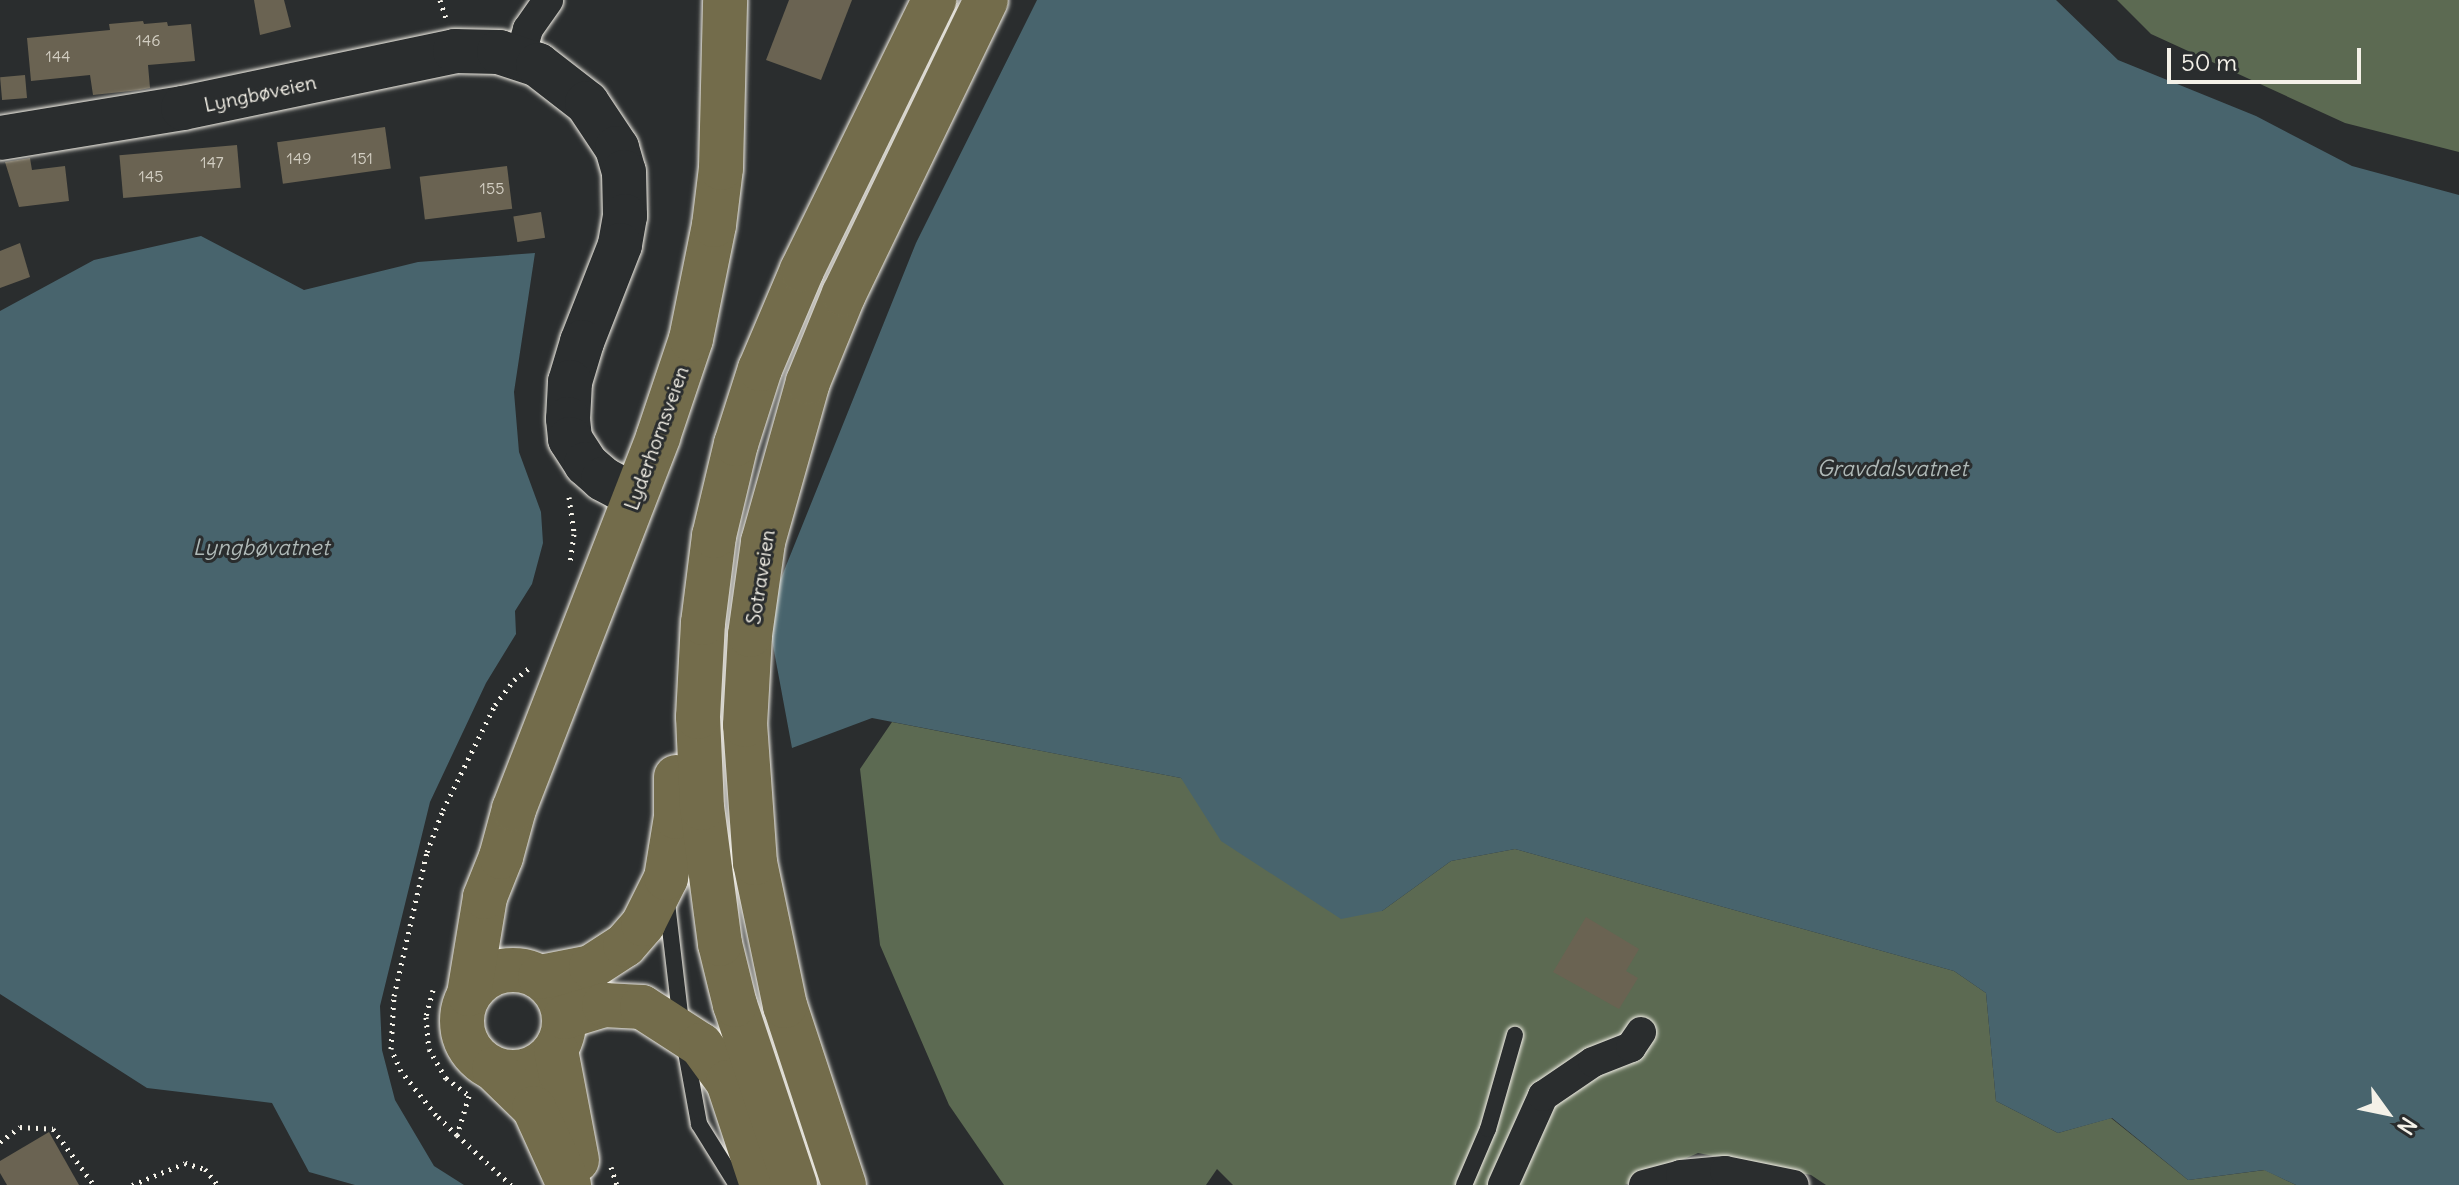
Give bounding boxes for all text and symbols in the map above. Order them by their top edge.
house number: 146 [136,30,160,50]
scale bar [2171,32,2365,82]
house number: 144 [46,46,70,66]
text: 50 m [2181,47,2237,77]
street label: Lyngbøveien [202,69,318,117]
house number: 149 [287,148,311,168]
house number: 151 [351,148,373,168]
house number: 147 [200,152,224,172]
house number: 145 [139,166,163,186]
house number: 155 [480,178,504,198]
street label: Lyderhornsveien [619,363,693,513]
water label: Gravdalsvatnet [1817,456,1967,482]
street label: Sotraveien [741,528,779,626]
water label: Lyngbøvatnet [193,535,329,561]
north arrow [2347,1073,2427,1153]
text: N [2391,1112,2423,1140]

